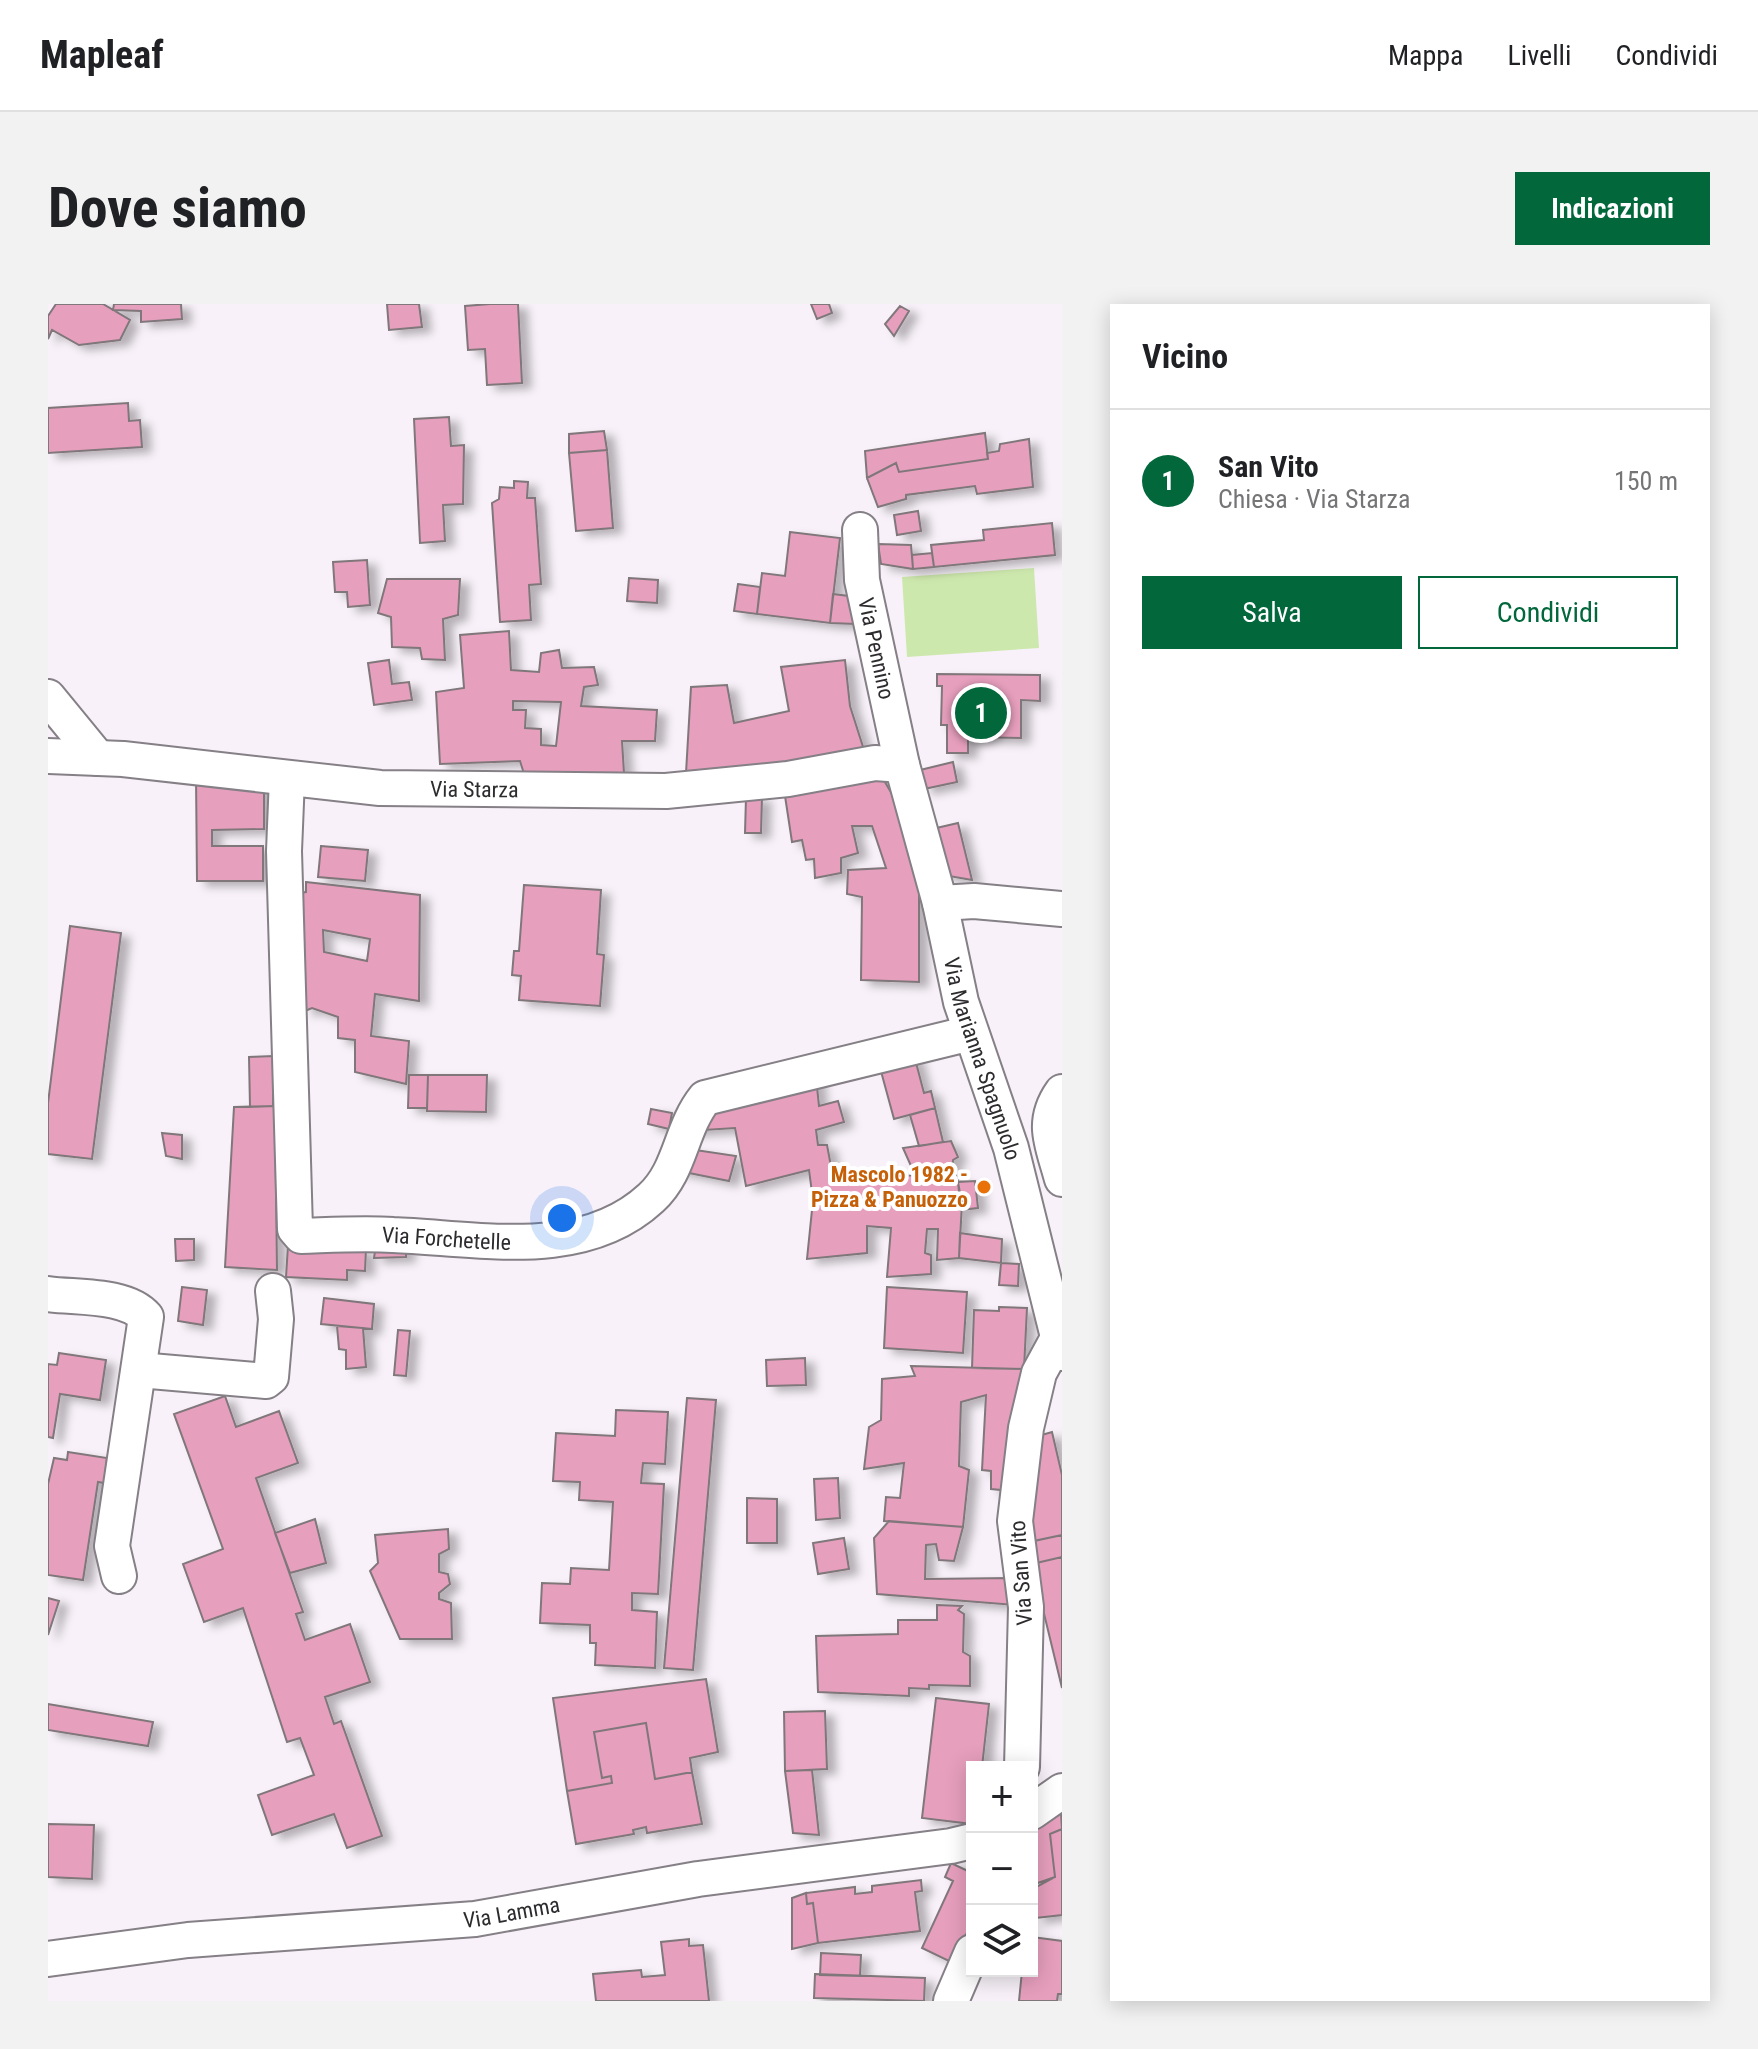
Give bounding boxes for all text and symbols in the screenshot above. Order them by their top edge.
text: Mapleaf [40,33,164,77]
text: Mappa [1388,39,1464,72]
text: Livelli [1508,39,1571,72]
text: Condividi [1615,39,1718,72]
button: Indicazioni [1515,172,1710,245]
text: Dove siamo [48,175,307,241]
text: Vicino [1142,336,1228,376]
text: San Vito [1218,449,1319,484]
text: 1 [1161,466,1175,496]
text: 150 m [1614,466,1678,496]
text: Chiesa · Via Starza [1218,484,1410,514]
button: Salva [1142,576,1402,649]
button: Condividi [1418,576,1678,649]
street label: Via Pennino [854,595,900,702]
pin: 1 [955,683,1007,743]
street label: Via Starza [430,776,519,802]
street label: Via Marianna Spagnuolo [939,955,1026,1162]
place label: Mascolo 1982 - Pizza & Panuozzo [811,1162,968,1212]
marker: Mascolo 1982 - Pizza & Panuozzo [975,1178,993,1196]
your location [542,1198,582,1238]
street label: Via Forchetelle [381,1222,511,1254]
street label: Via San Vito [1005,1520,1037,1626]
map controls [966,1761,1038,1977]
button: + [966,1761,1038,1833]
button: − [966,1833,1038,1905]
street label: Via Lamma [462,1892,562,1932]
button: layers [966,1905,1038,1977]

